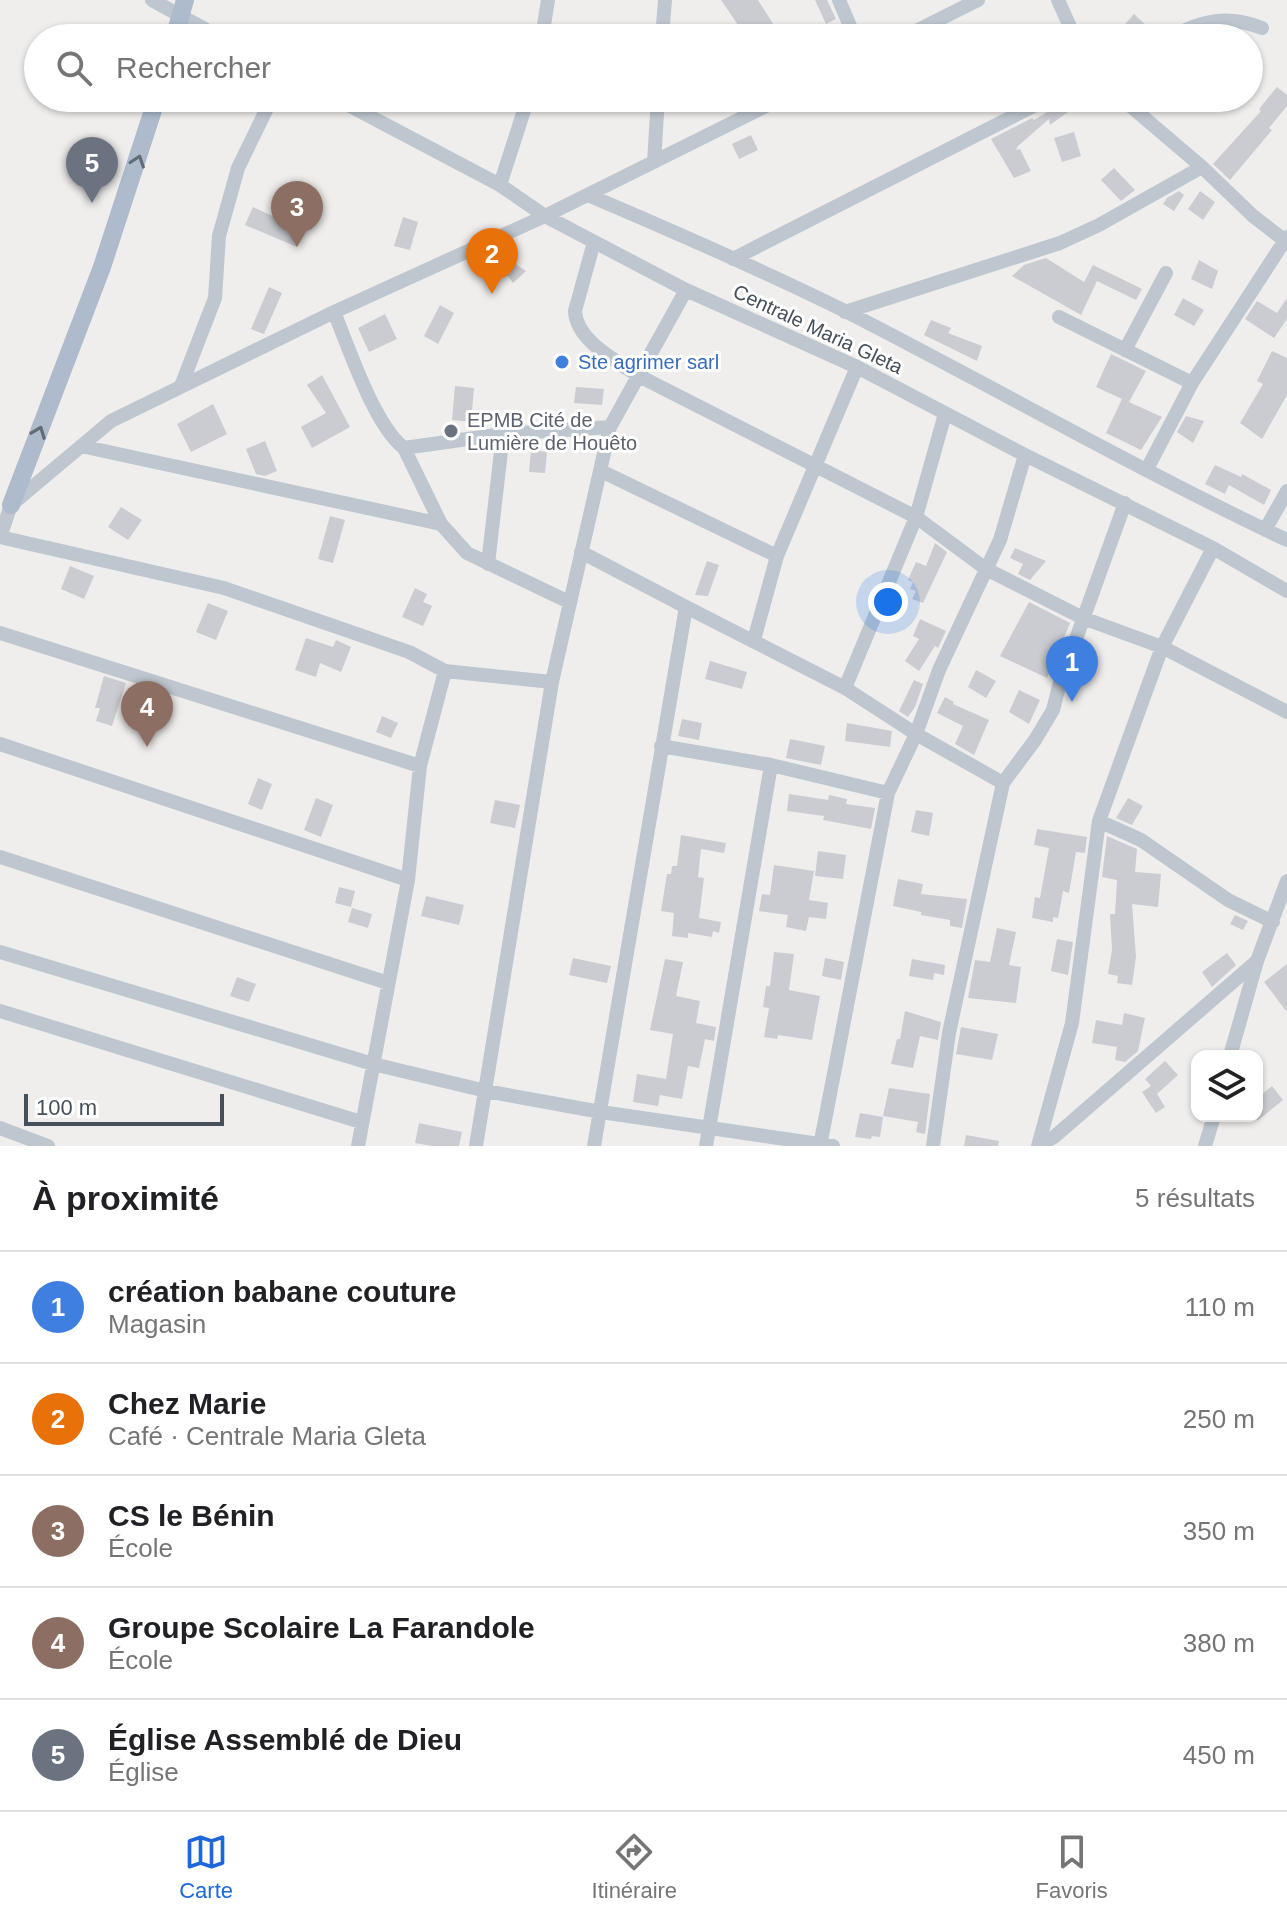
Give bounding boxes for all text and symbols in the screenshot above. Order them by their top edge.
search box [24,24,1263,112]
icon: search [52,46,96,90]
text: Rechercher [116,51,271,84]
pin: 5 [66,137,118,203]
one-way arrow [129,155,145,169]
pin: 3 [271,181,323,247]
pin: 2 [466,228,518,294]
street label: Centrale Maria Gleta [730,280,907,378]
place label: Ste agrimer sarl [578,351,719,373]
marker: Ste agrimer sarl [553,353,571,371]
place label: EPMB Cité de Lumière de Houêto [467,409,637,454]
marker: EPMB Cité de Lumière de Houêto [442,422,460,440]
one-way arrow [29,426,46,440]
your location [868,582,908,622]
pin: 1 [1046,636,1098,702]
pin: 4 [121,681,173,747]
map controls [1191,1050,1263,1122]
button: layers [1191,1050,1263,1122]
scale bar [24,1090,224,1126]
text: 100 m [36,1095,97,1120]
text: À proximité [32,1179,219,1217]
text: 5 résultats [1135,1183,1255,1213]
text: création babane couture [108,1275,456,1308]
text: 1 [51,1292,65,1322]
text: 110 m [1185,1292,1255,1322]
text: Magasin [108,1309,206,1339]
text: Chez Marie [108,1387,266,1420]
text: 2 [51,1404,65,1434]
text: 250 m [1183,1404,1255,1434]
text: Café · Centrale Maria Gleta [108,1421,426,1451]
text: CS le Bénin [108,1499,275,1532]
text: 3 [51,1516,65,1546]
text: 350 m [1183,1516,1255,1546]
text: École [108,1533,173,1563]
text: Groupe Scolaire La Farandole [108,1611,535,1644]
text: 4 [51,1628,65,1658]
text: 380 m [1183,1628,1255,1658]
text: École [108,1645,173,1675]
text: Église Assemblé de Dieu [108,1723,462,1756]
text: 5 [51,1740,65,1770]
text: 450 m [1183,1740,1255,1770]
text: Église [108,1757,179,1787]
tab: Carte [179,1830,233,1904]
tab: Itinéraire [592,1830,677,1904]
tab: Favoris [1036,1830,1108,1904]

